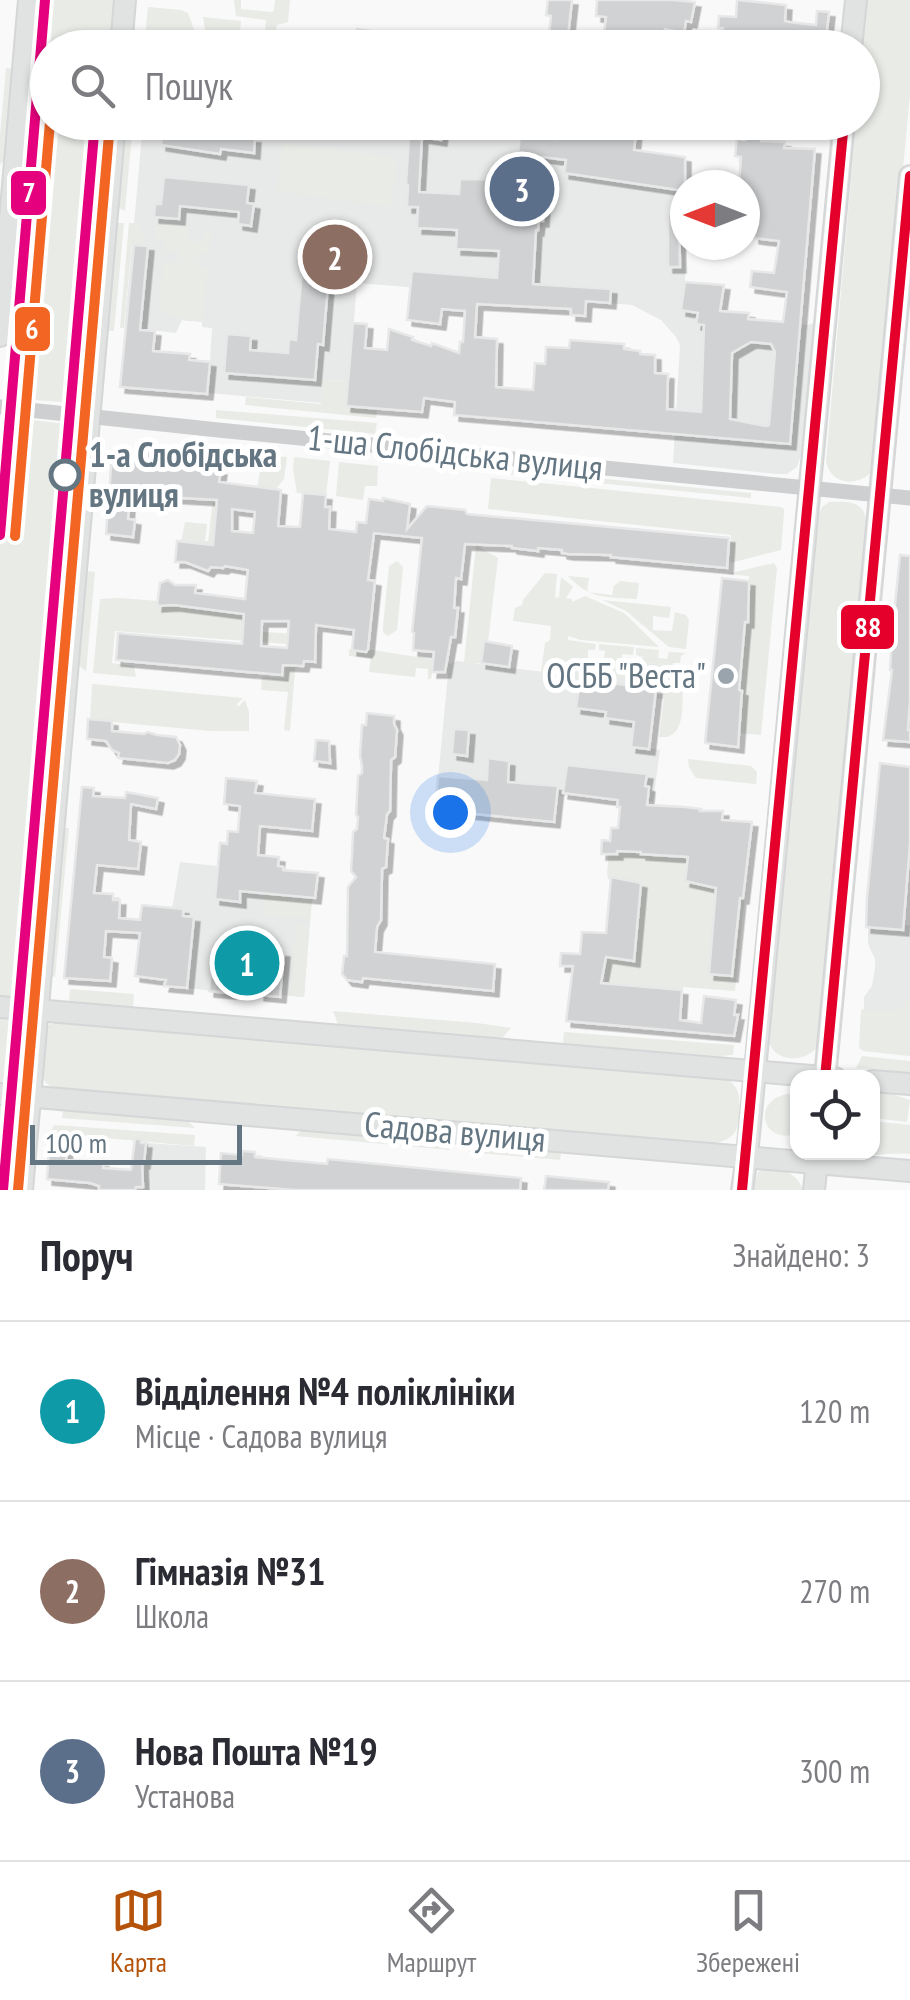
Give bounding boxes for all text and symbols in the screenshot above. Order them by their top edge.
search box [30,30,880,140]
icon: search [65,58,120,113]
text: Пошук [145,61,233,110]
pin: 3 [490,152,554,226]
line badge: 7 [9,169,48,217]
north arrow [670,170,760,260]
text: 7 [22,173,36,210]
pin: 2 [302,220,368,294]
line badge: 6 [13,305,52,353]
text: 6 [25,310,39,347]
street label: 1-ша Слобідська вулиця [305,414,605,490]
place label: 1-а Слобідська вулиця [89,431,277,517]
marker: 1-а Слобідська вулиця [50,460,80,490]
line badge: 88 [839,603,896,651]
text: 88 [855,608,881,645]
place label: ОСББ "Веста" [546,652,706,698]
marker: ОСББ "Веста" [715,665,737,687]
your location [425,787,476,838]
pin: 1 [214,926,280,1000]
map controls [790,1070,880,1160]
button: locate [790,1070,880,1160]
street label: Садова вулиця [363,1100,547,1162]
scale bar [30,1120,242,1164]
text: 100 m [45,1124,107,1161]
text: Поруч [40,1228,133,1283]
text: Знайдено: 3 [733,1234,870,1276]
text: Відділення №4 поліклініки [135,1366,515,1415]
text: 1 [65,1390,80,1432]
text: 120 m [799,1390,870,1432]
text: Місце · Садова вулиця [135,1415,387,1457]
text: Гімназія №31 [135,1546,325,1595]
text: 2 [65,1570,80,1612]
text: 270 m [799,1570,870,1612]
text: Школа [135,1595,209,1637]
text: Нова Пошта №19 [135,1726,378,1775]
text: 3 [65,1750,80,1792]
text: 300 m [799,1750,870,1792]
text: Установа [135,1775,235,1817]
tab: Карта [110,1883,167,1980]
tab: Маршрут [387,1883,476,1980]
tab: Збережені [696,1883,800,1980]

